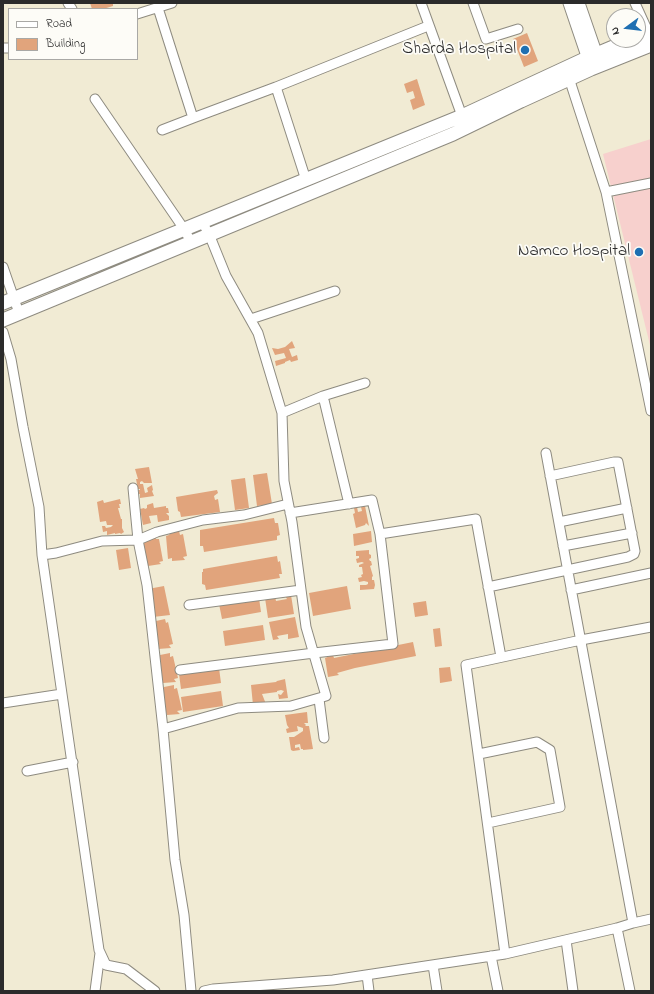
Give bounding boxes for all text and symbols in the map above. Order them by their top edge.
legend [8,8,138,60]
north arrow [606,8,646,48]
text: Road [46,15,72,33]
text: N [607,25,624,37]
text: Building [46,35,85,53]
place label: Sharda Hospital [402,40,516,60]
marker: Sharda Hospital [519,44,531,56]
place label: Namco Hospital [518,242,630,262]
marker: Namco Hospital [633,246,645,258]

